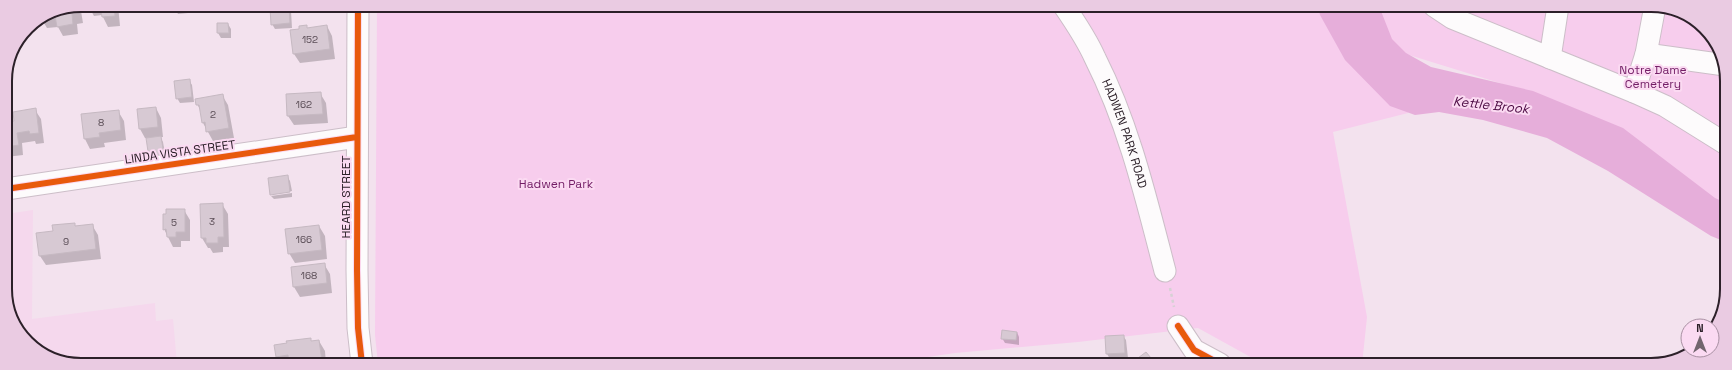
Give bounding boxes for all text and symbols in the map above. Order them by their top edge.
house number: 152 [302,33,318,46]
park label: Notre Dame Cemetery [1619,62,1687,92]
street label: HADWEN PARK ROAD [1098,76,1151,190]
water label: Kettle Brook [1452,93,1532,118]
house number: 162 [296,98,312,111]
house number: 2 [210,108,216,121]
house number: 8 [98,116,104,129]
street label: LINDA VISTA STREET [124,136,236,168]
street label: HEARD STREET [338,156,354,239]
park label: Hadwen Park [519,176,594,192]
house number: 3 [209,215,215,228]
house number: 5 [171,216,177,229]
house number: 166 [296,233,312,246]
house number: 9 [63,235,69,248]
house number: 168 [301,269,317,282]
north arrow [1680,318,1720,358]
text: N [1696,321,1704,335]

